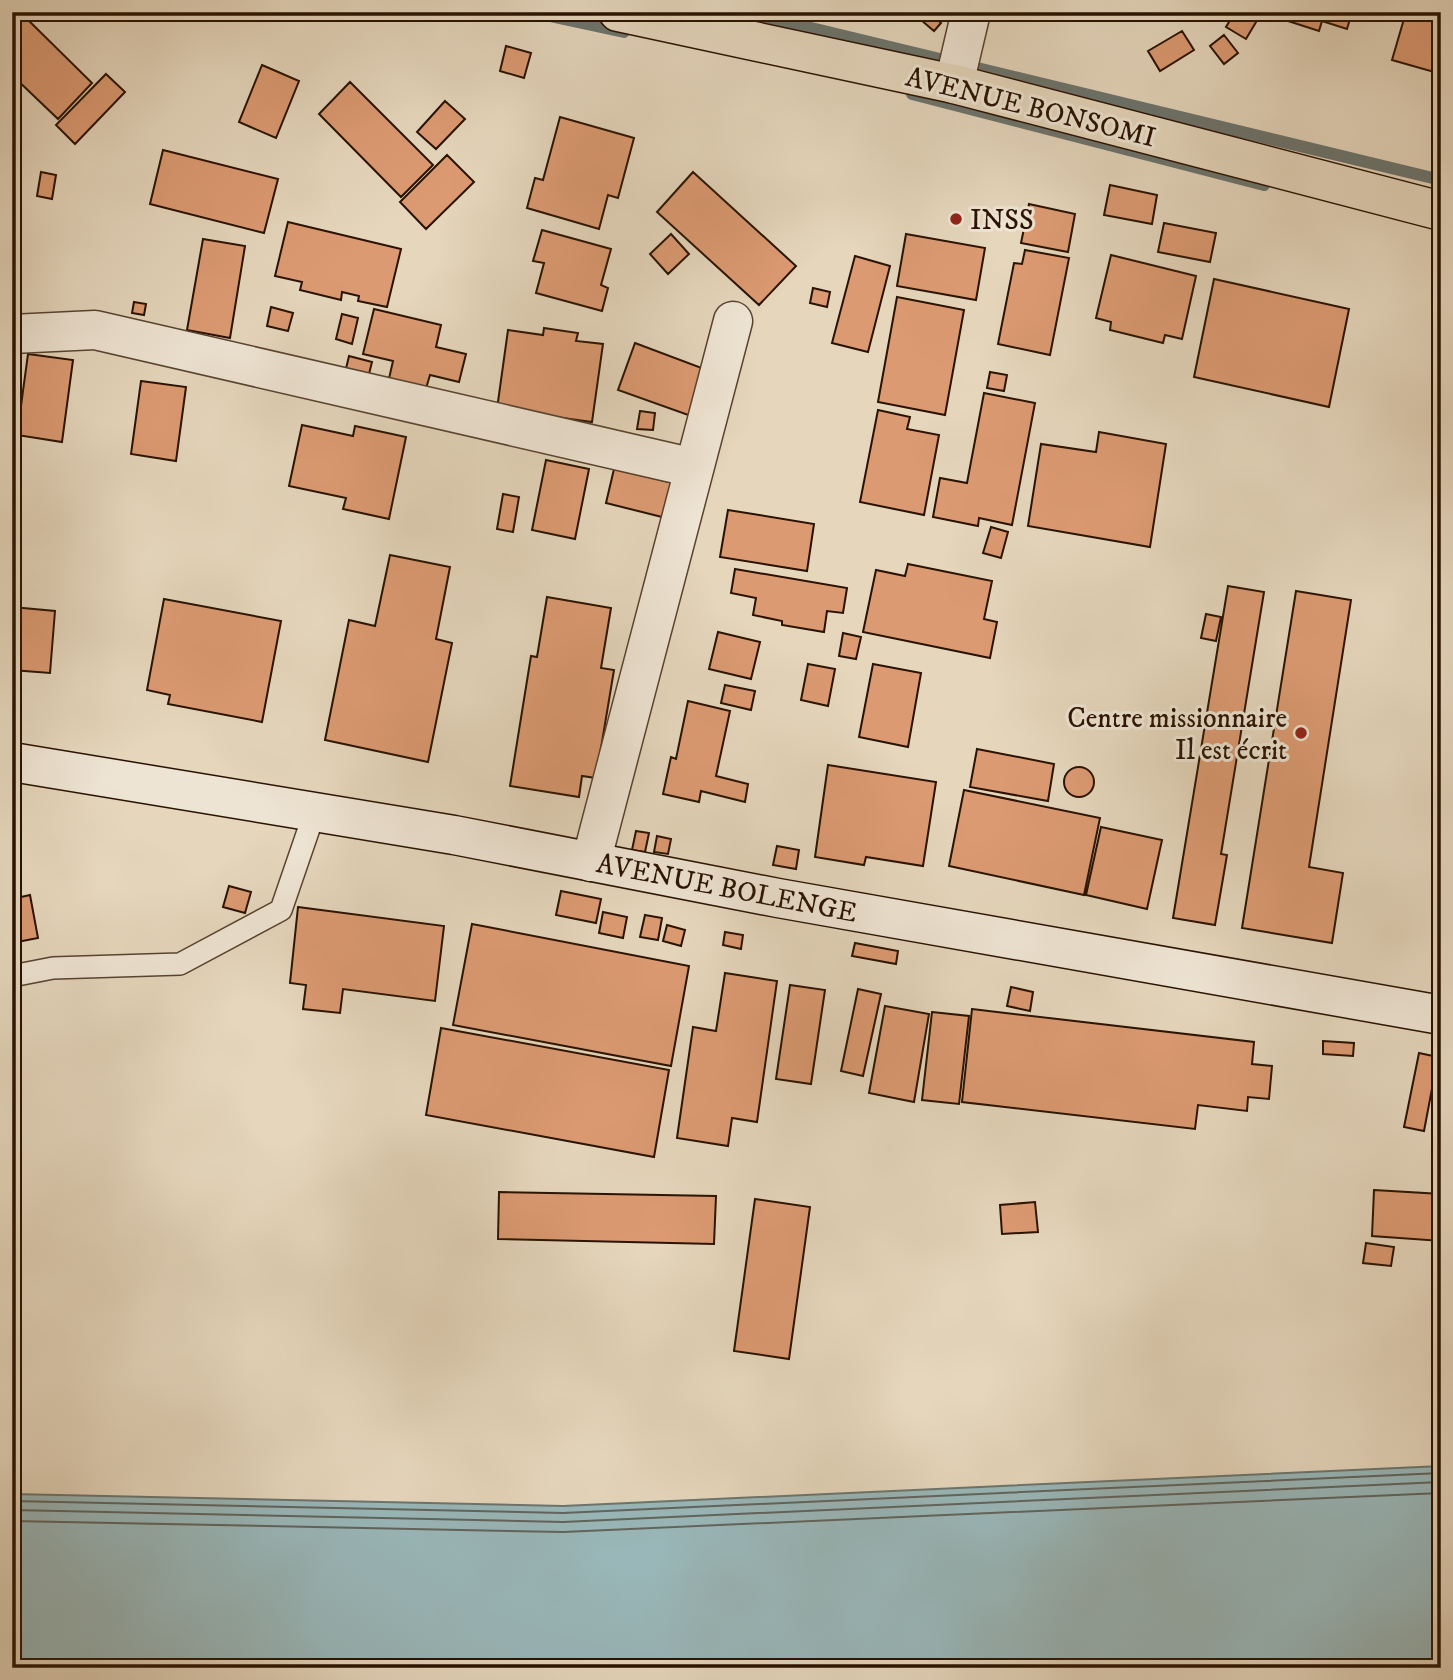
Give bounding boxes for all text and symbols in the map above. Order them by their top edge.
street label: AVENUE BONSOMI [902,59,1159,155]
place label: INSS [970,203,1034,238]
marker: INSS [948,211,964,227]
place label: Centre missionnaire Il est écrit [1067,701,1287,768]
marker: Centre missionnaire Il est écrit [1293,725,1309,741]
street label: AVENUE BOLENGE [594,846,860,931]

